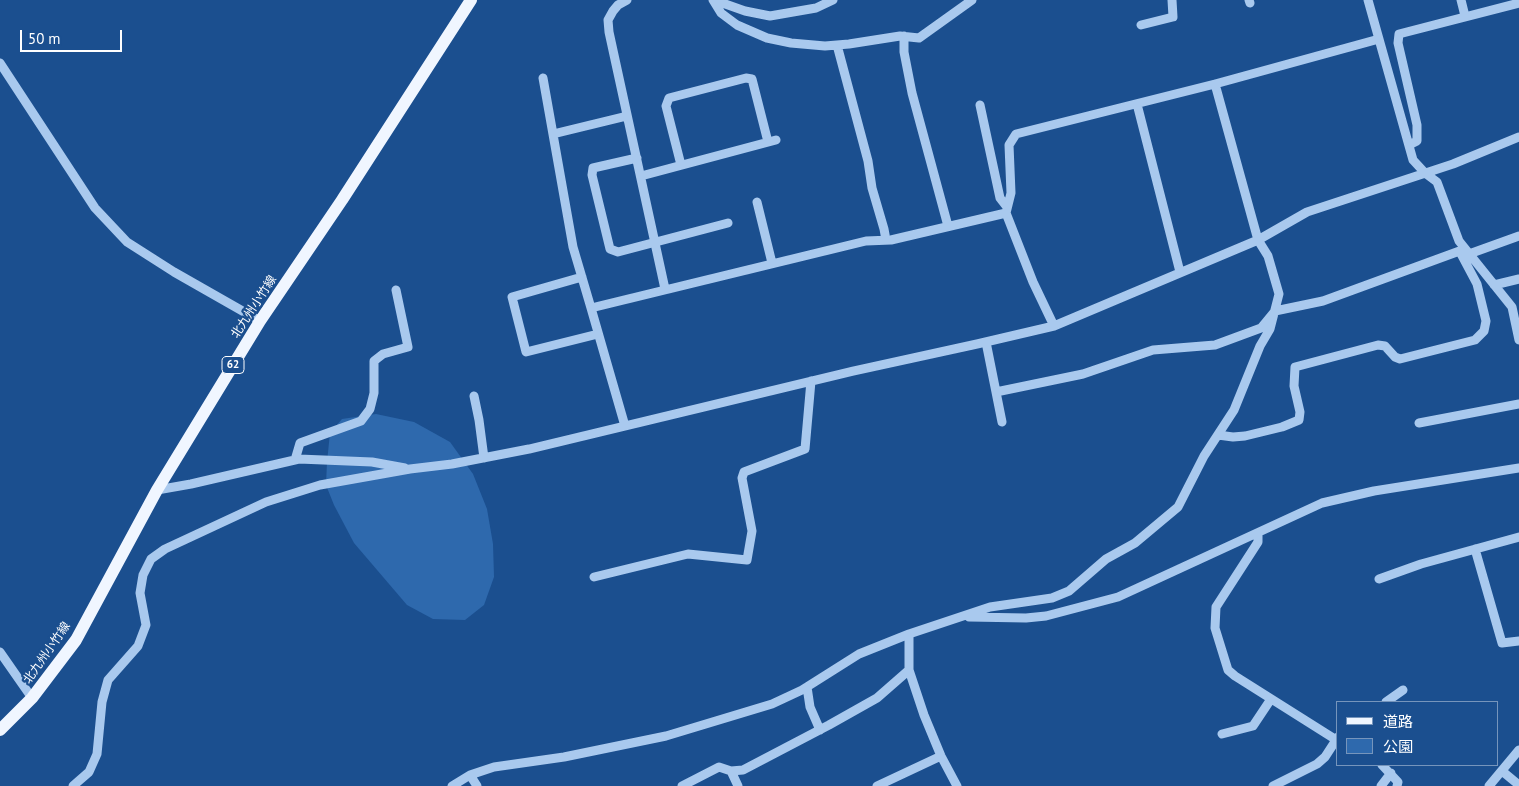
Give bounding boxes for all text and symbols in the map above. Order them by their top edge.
scale bar [22,20,125,52]
text: 50 m [28,29,61,48]
street label: 北九州小竹線 [228,273,280,341]
road number: 62 [222,356,244,374]
street label: 北九州小竹線 [20,619,74,687]
legend [1336,701,1499,766]
text: 道路 [1383,712,1413,731]
text: 公園 [1383,737,1413,756]

